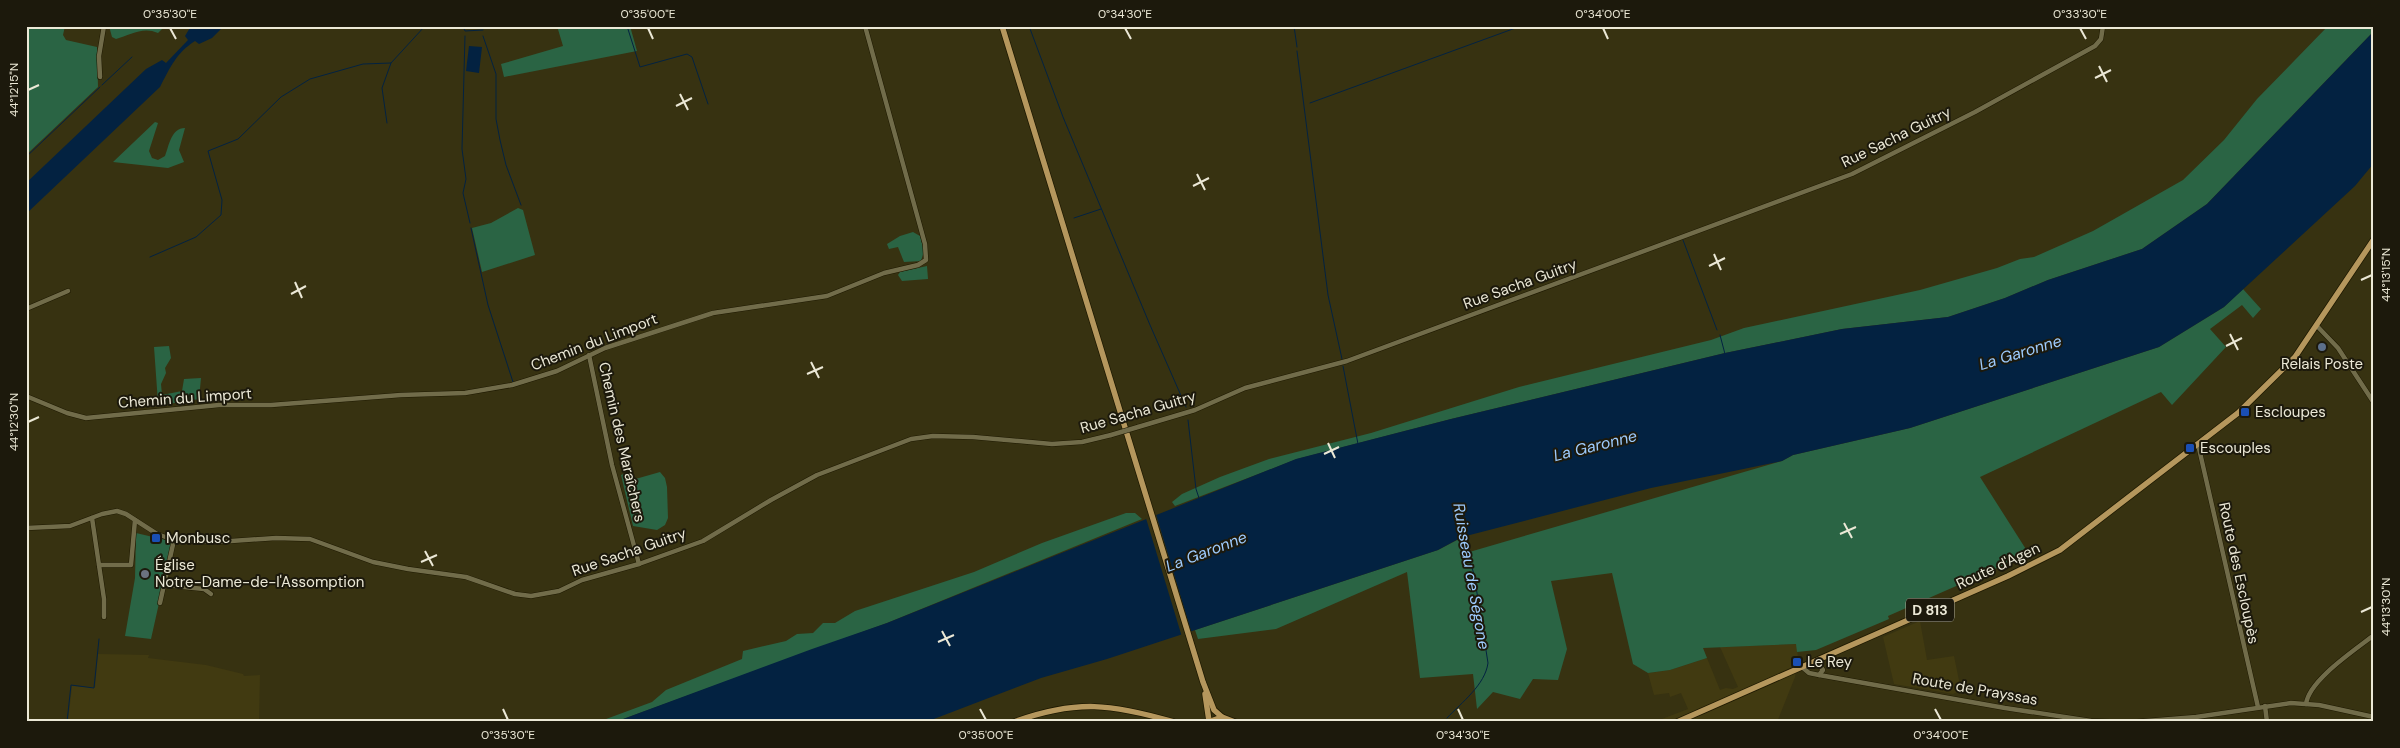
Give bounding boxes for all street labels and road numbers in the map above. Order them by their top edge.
street label: Rue Sacha Guitry [1838,102,1955,172]
street label: Rue Sacha Guitry [1460,254,1580,314]
street label: Chemin du Limport [528,309,660,375]
street label: Chemin des Maraîchers [594,360,650,524]
street label: Chemin du Limport [117,383,253,413]
street label: Rue Sacha Guitry [1078,386,1199,438]
street label: Route des Escloupès [2214,500,2264,646]
street label: Rue Sacha Guitry [569,523,689,581]
street label: Route d'Agen [1953,538,2043,594]
road number: D 813 [1906,598,1954,622]
street label: Route de Prayssas [1911,668,2039,710]

